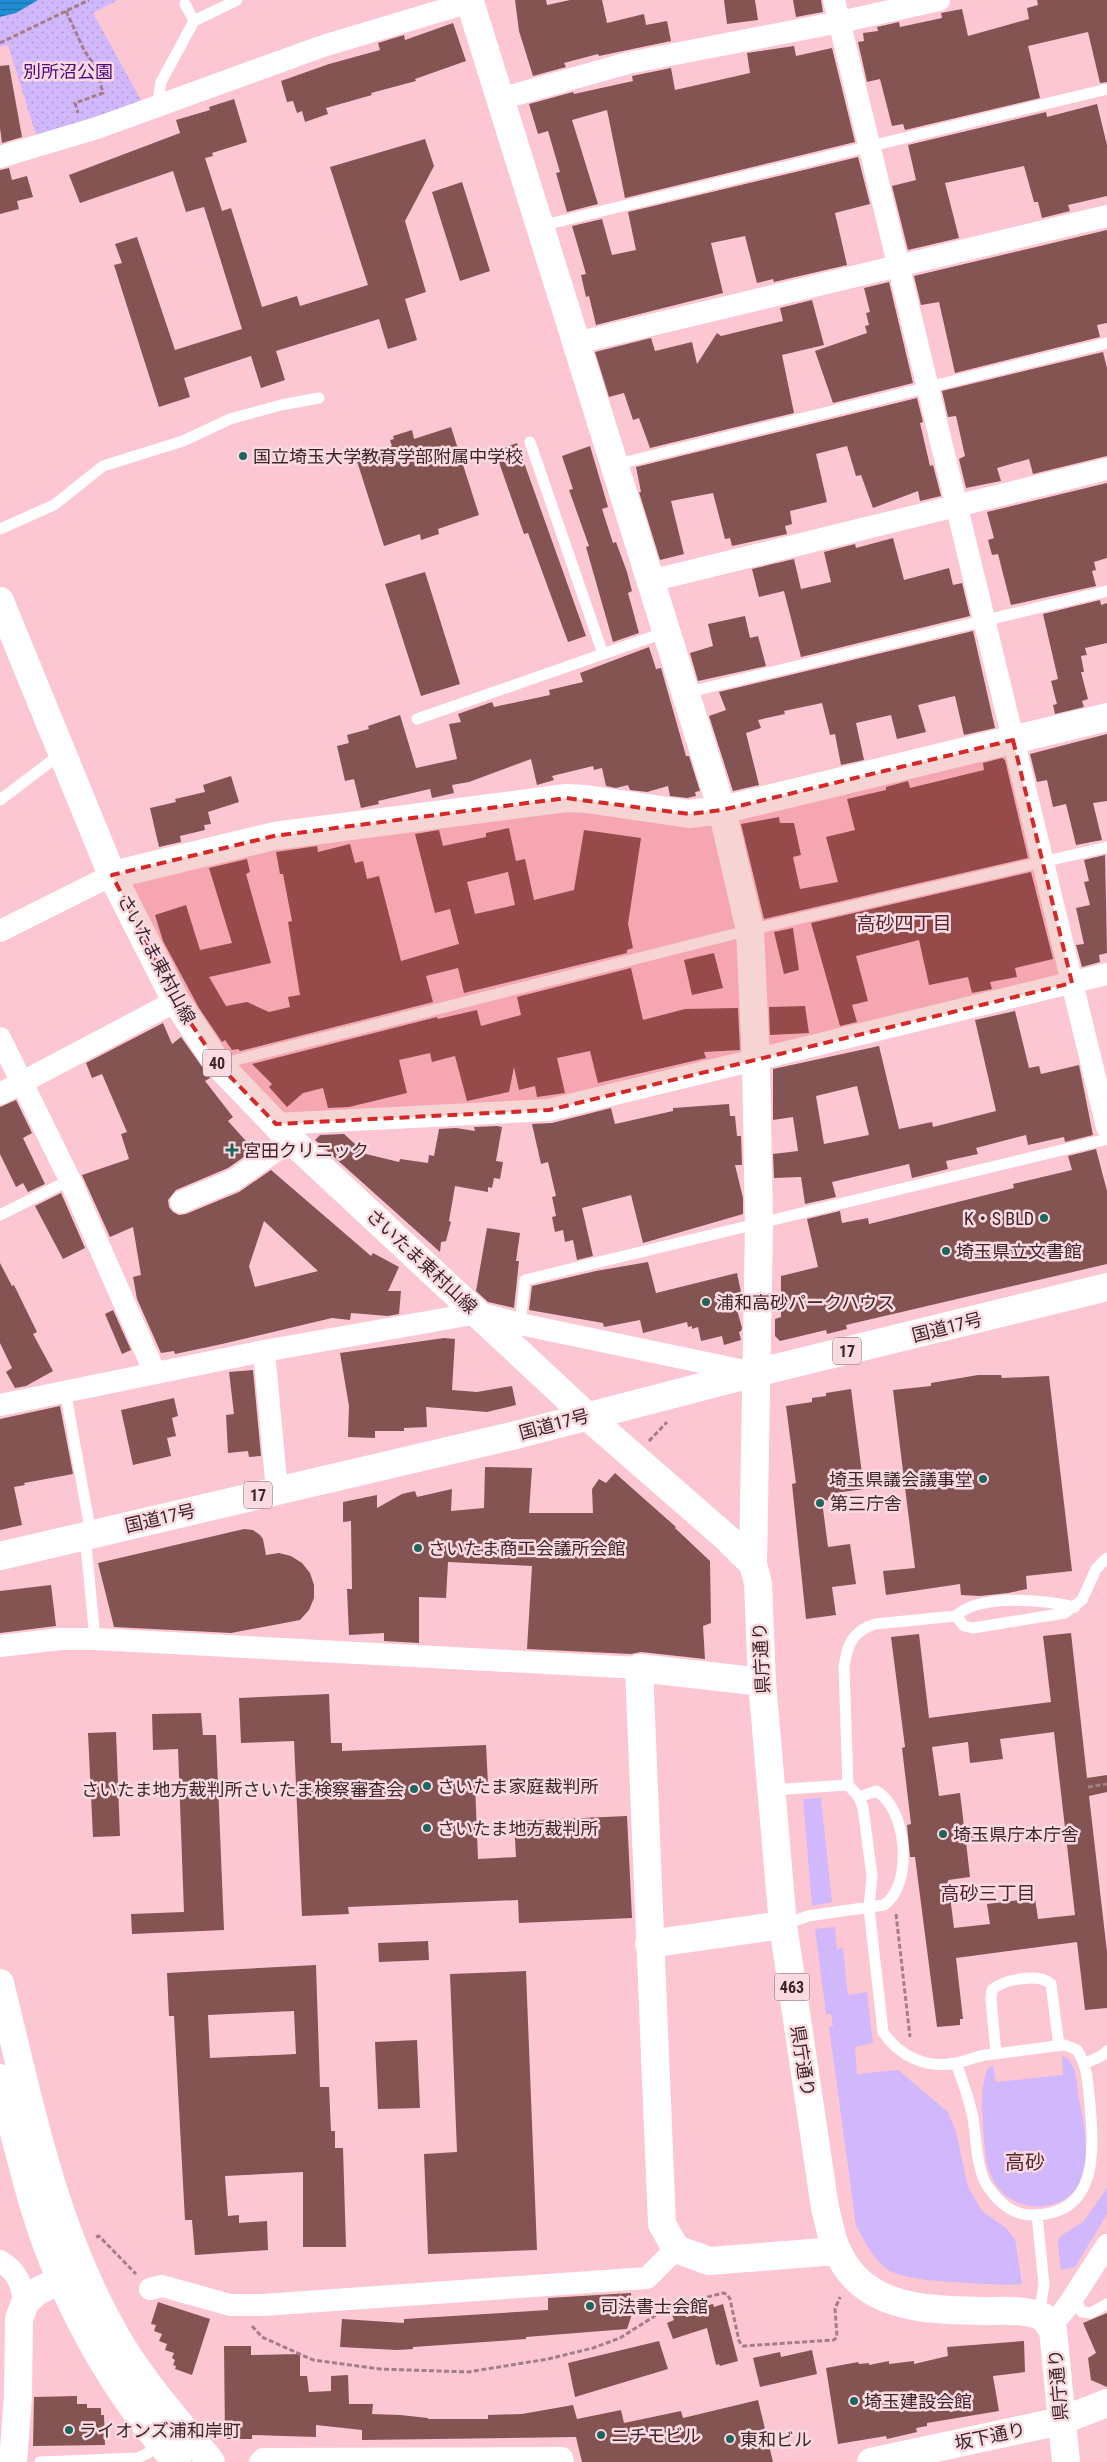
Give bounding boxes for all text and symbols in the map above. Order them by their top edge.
park label: 別所沼公園 [23,61,113,82]
place label: 国立埼玉大学教育学部附属中学校 [253,446,523,467]
marker: 国立埼玉大学教育学部附属中学校 [237,450,249,462]
street label: さいたま東村山線 [114,891,200,1027]
district label: 高砂四丁目 [856,912,952,935]
road number: 40 [203,1050,231,1076]
place label: 宮田クリニック [243,1140,369,1161]
marker: 宮田クリニック [225,1143,239,1157]
street label: さいたま東村山線 [362,1204,482,1318]
place label: K・S BLD [964,1208,1034,1229]
marker: K・S BLD [1038,1212,1050,1224]
place label: 埼玉県立文書館 [956,1241,1082,1262]
marker: 埼玉県立文書館 [940,1245,952,1257]
place label: 浦和高砂パークハウス [716,1292,895,1313]
marker: 浦和高砂パークハウス [700,1296,712,1308]
street label: 国道17号 [910,1308,984,1346]
road number: 17 [833,1338,861,1364]
street label: 国道17号 [517,1405,591,1443]
place label: 埼玉県議会議事堂 [829,1469,973,1490]
marker: 埼玉県議会議事堂 [977,1473,989,1485]
road number: 17 [244,1482,272,1508]
place label: 第三庁舎 [830,1493,902,1514]
marker: 第三庁舎 [814,1497,826,1509]
street label: 国道17号 [123,1500,197,1536]
place label: さいたま商工会議所会館 [428,1538,625,1559]
marker: さいたま商工会議所会館 [412,1542,424,1554]
street label: 県庁通り [749,1621,773,1695]
place label: さいたま家庭裁判所 [437,1776,598,1797]
place label: さいたま地方裁判所さいたま検察審査会 [81,1779,404,1800]
marker: さいたま家庭裁判所 [421,1780,433,1792]
marker: さいたま地方裁判所さいたま検察審査会 [408,1783,420,1795]
place label: さいたま地方裁判所 [437,1818,598,1839]
marker: さいたま地方裁判所 [421,1822,433,1834]
place label: 埼玉県庁本庁舎 [953,1824,1079,1845]
marker: 埼玉県庁本庁舎 [937,1828,949,1840]
district label: 高砂三丁目 [940,1882,1036,1905]
road number: 463 [774,1974,810,2000]
street label: 県庁通り [787,2024,819,2098]
district label: 高砂 [1005,2150,1045,2174]
place label: 司法書士会館 [600,2296,708,2317]
marker: 司法書士会館 [584,2300,596,2312]
street label: 県庁通り [1044,2348,1072,2422]
place label: 埼玉建設会館 [864,2391,972,2412]
marker: 埼玉建設会館 [848,2395,860,2407]
street label: 坂下通り [953,2418,1027,2454]
place label: ライオンズ浦和岸町 [79,2420,241,2441]
marker: ライオンズ浦和岸町 [63,2424,75,2436]
place label: ニチモビル [611,2425,701,2446]
marker: ニチモビル [595,2429,607,2441]
place label: 東和ビル [740,2429,812,2450]
marker: 東和ビル [724,2433,736,2445]

